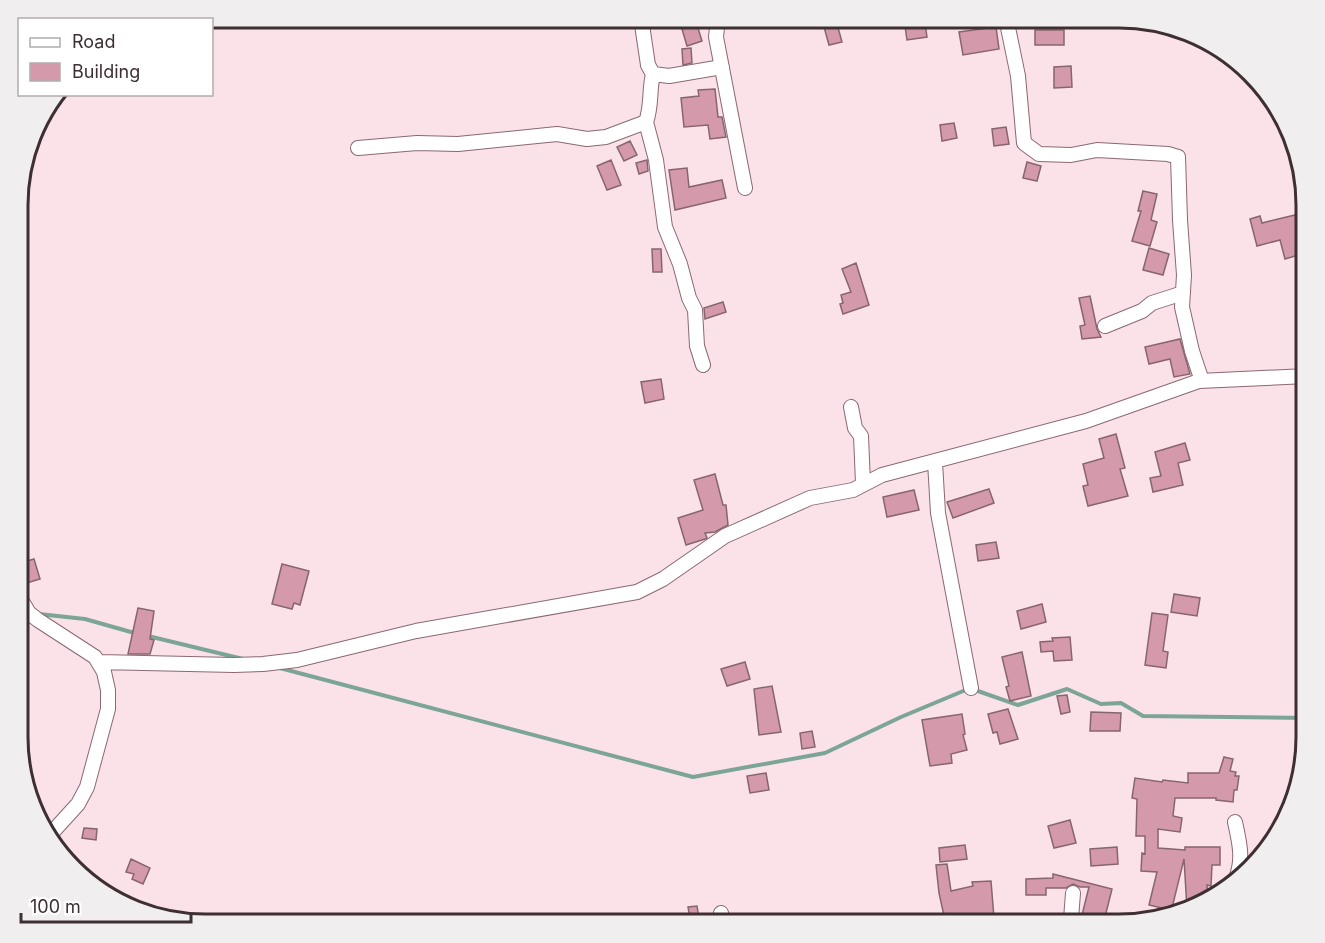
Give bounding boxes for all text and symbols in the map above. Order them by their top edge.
legend [18,18,213,96]
text: Road [72,31,115,52]
text: Building [72,61,140,82]
scale bar [21,886,190,924]
text: 100 m [30,896,81,917]

